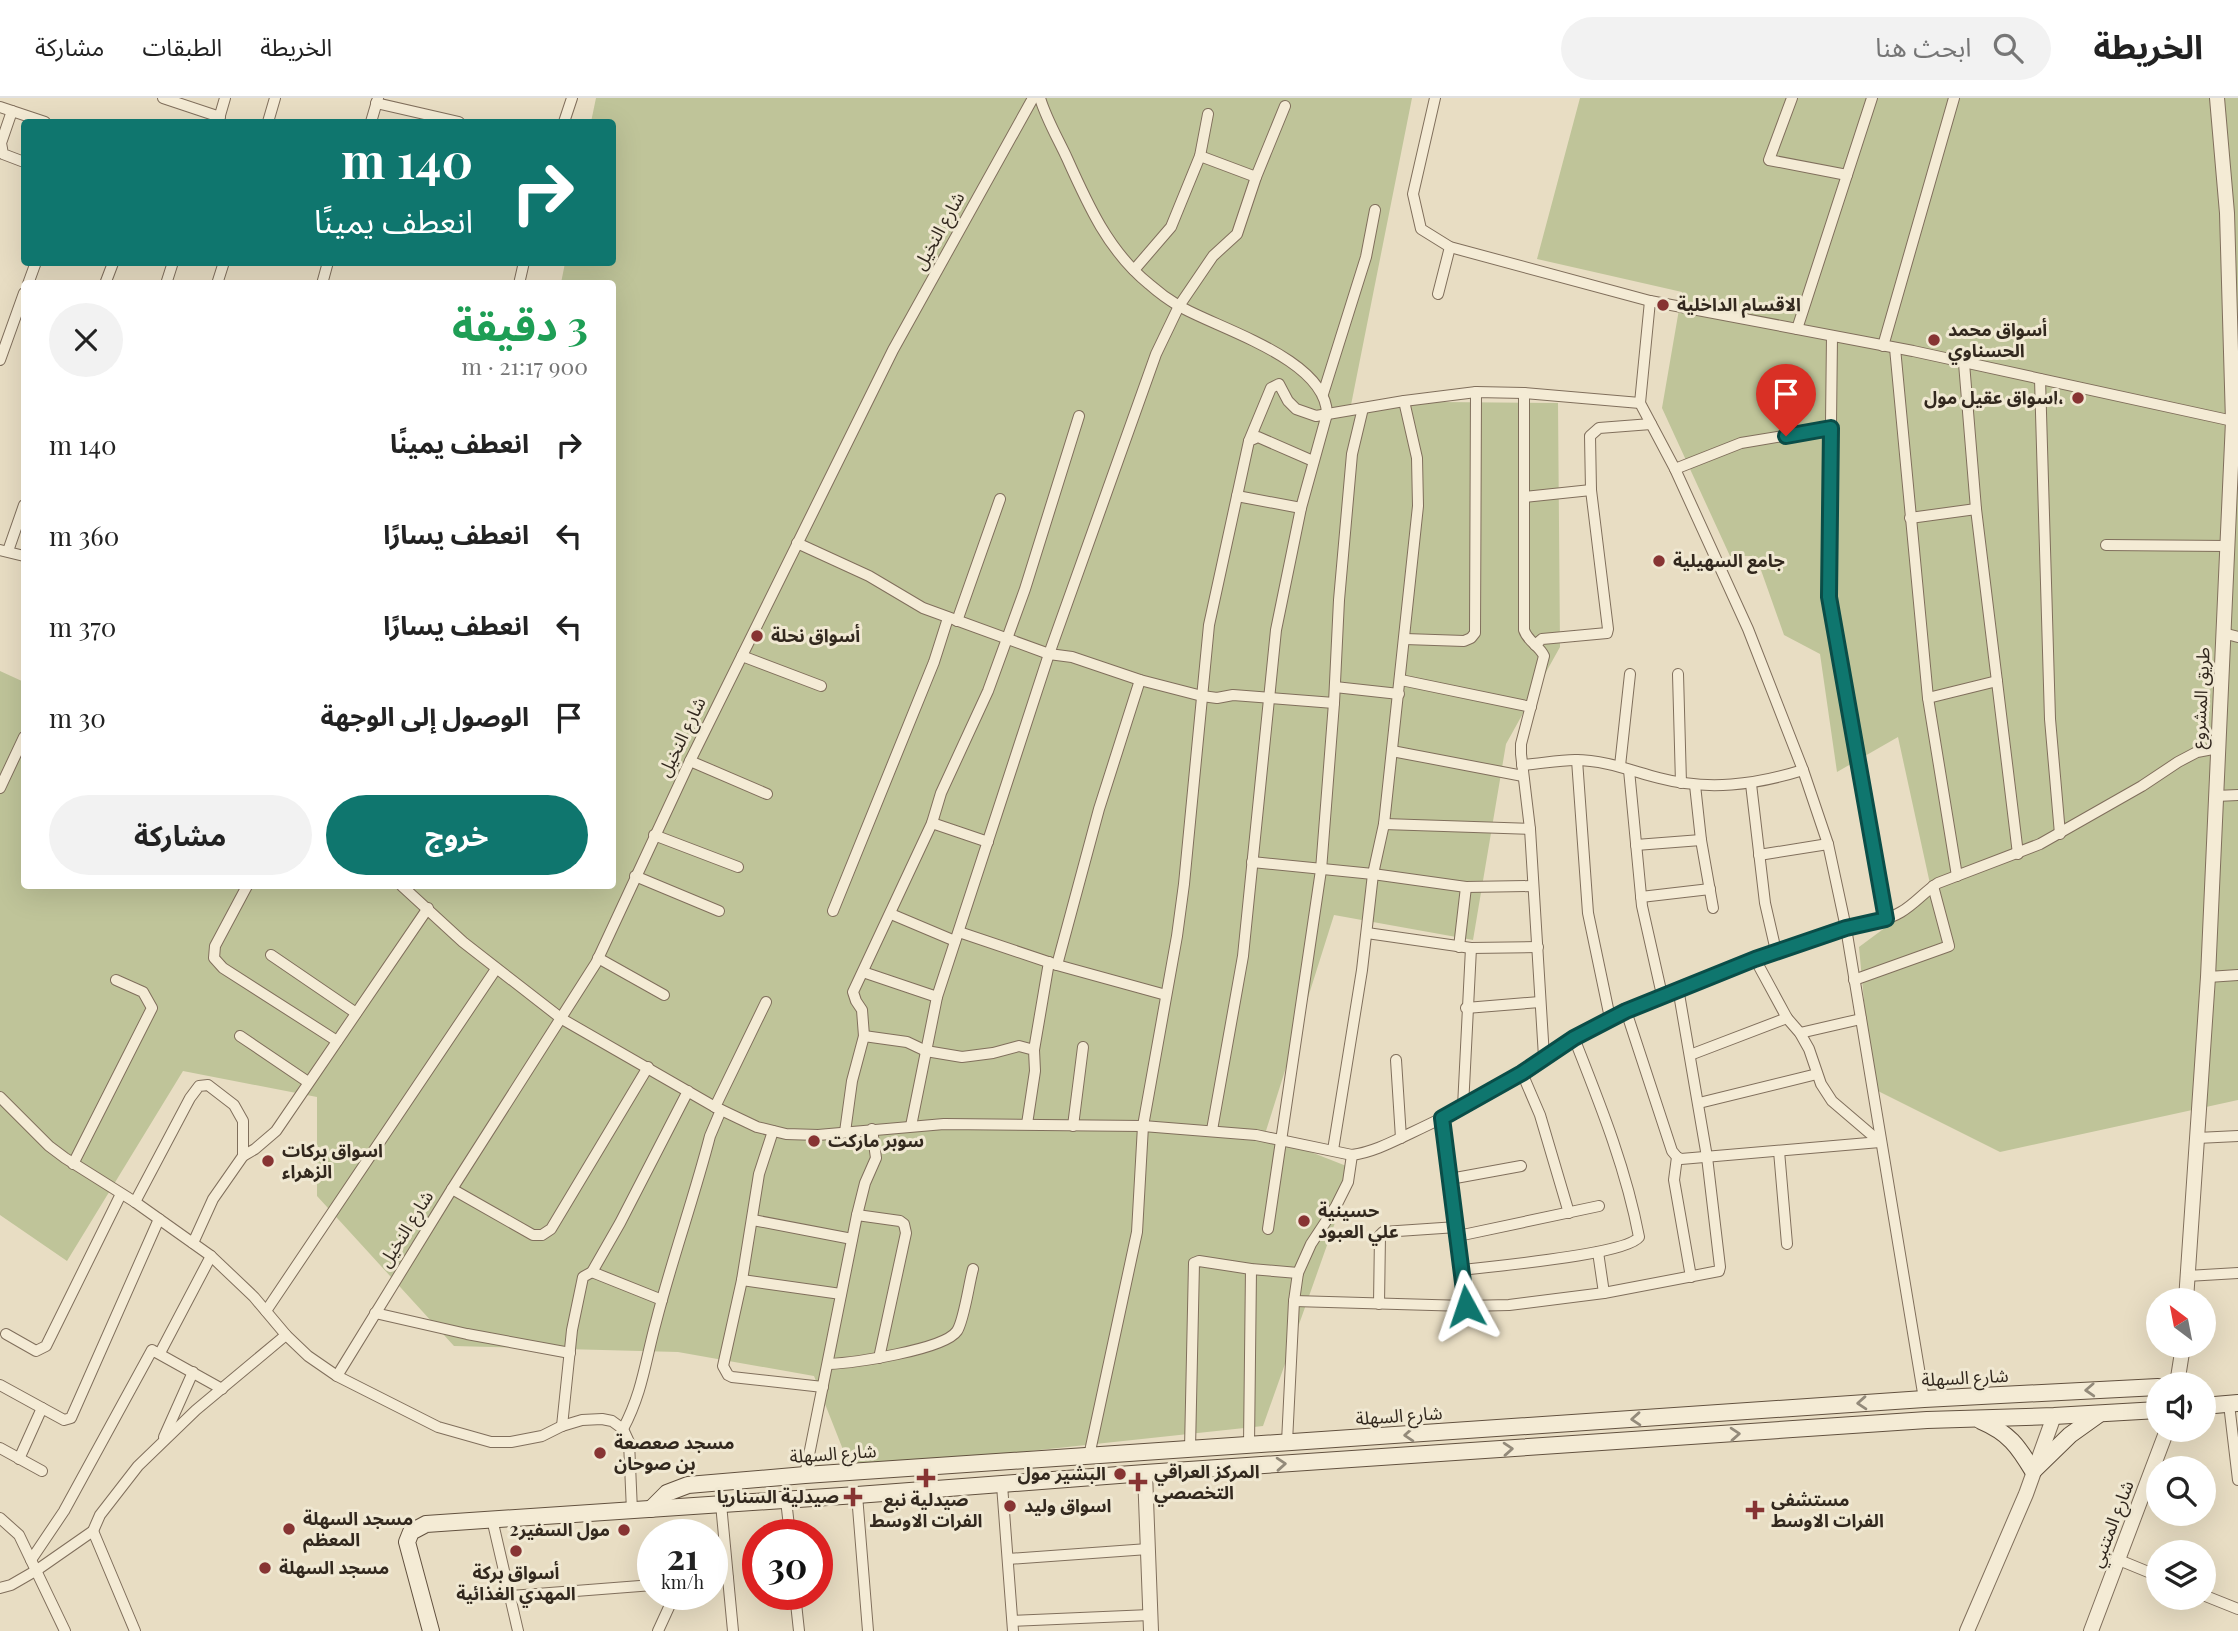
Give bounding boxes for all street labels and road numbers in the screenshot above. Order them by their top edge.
street label: شارع النخيل [907,187,972,275]
street label: طريق المشروع [2185,646,2218,750]
street label: شارع النخيل [651,693,713,782]
street label: شارع النخيل [372,1186,441,1273]
street label: شارع السهلة [1921,1363,2009,1394]
street label: شارع السهلة [1355,1400,1443,1433]
street label: شارع السهلة [789,1438,877,1471]
street label: شارع المتنبي [2084,1477,2141,1572]

